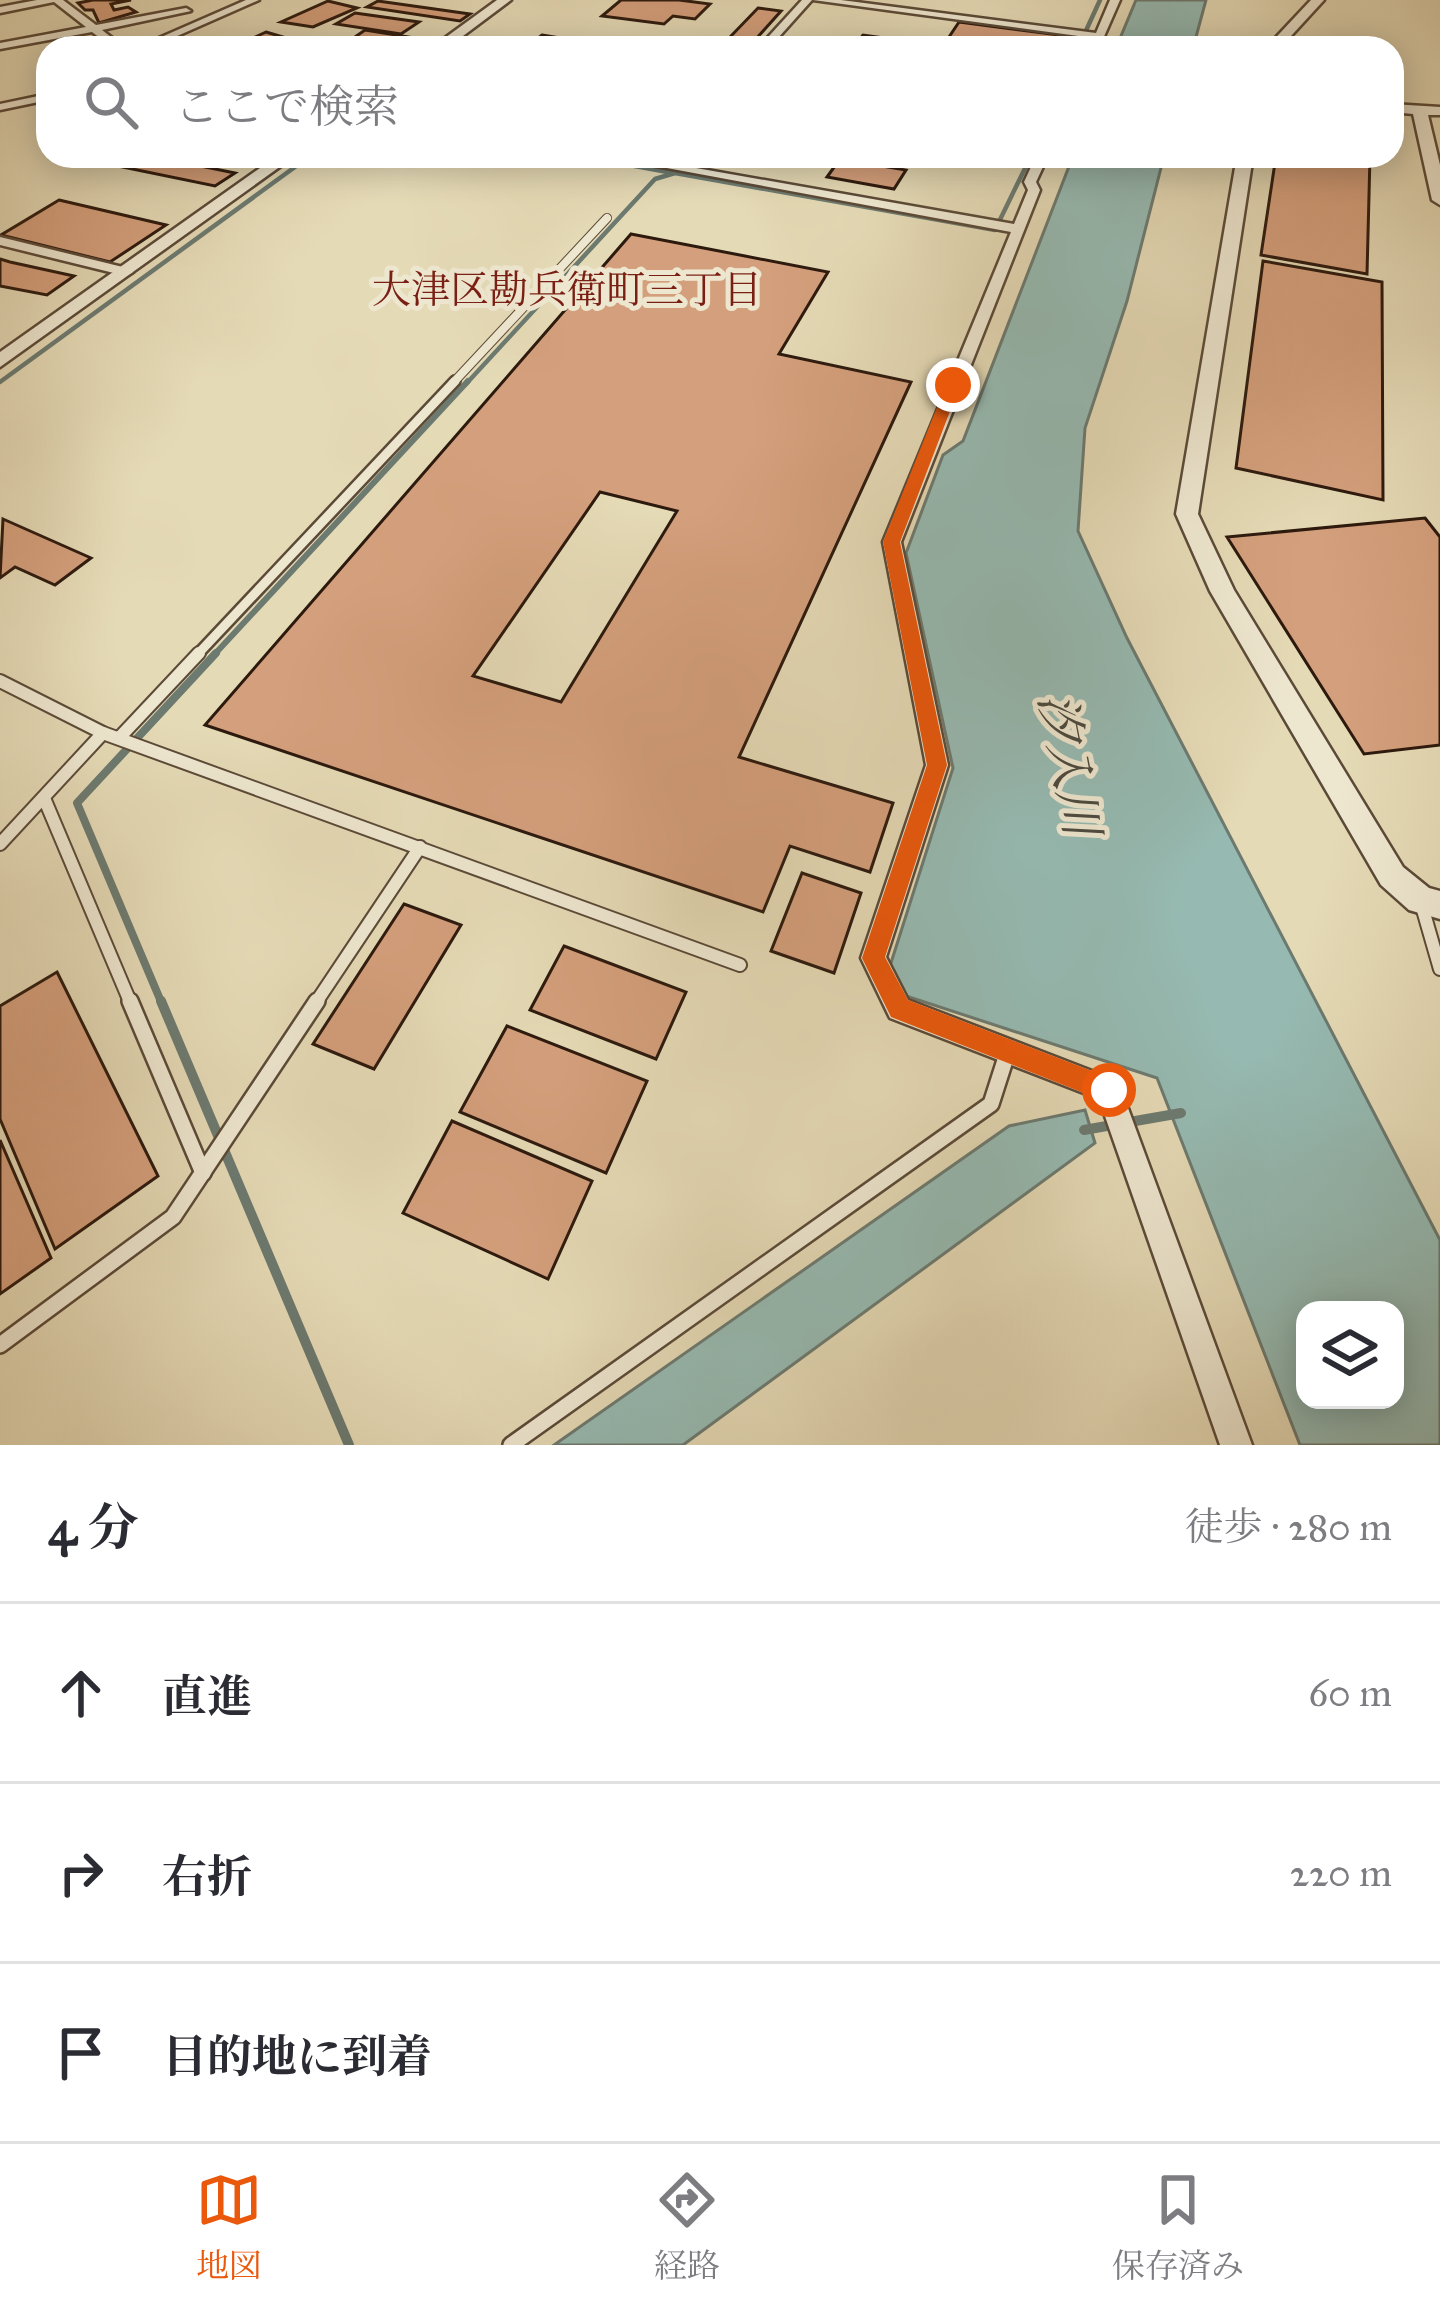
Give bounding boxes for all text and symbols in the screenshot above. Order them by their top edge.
search box [36,36,1404,168]
icon: search [78,69,144,135]
text: ここで検索 [174,79,399,134]
district label: 大津区勘兵衛町三丁目 [372,266,762,314]
route end [926,358,980,412]
water label: 汐入川 [1027,688,1113,845]
route start [1082,1063,1136,1117]
map controls [1296,1301,1404,1409]
button: layers [1296,1301,1404,1409]
text: 4 分 [48,1497,138,1559]
text: 徒歩 · 280 m [1185,1503,1392,1551]
icon: ahead [48,1660,114,1726]
text: 直進 [162,1669,252,1724]
text: 60 m [1308,1669,1392,1717]
icon: right [48,1840,114,1906]
text: 右折 [162,1849,252,1904]
text: 220 m [1290,1849,1392,1897]
icon: arrive [48,2020,114,2086]
text: 目的地に到着 [162,2029,432,2084]
tab: 地図 [196,2167,262,2286]
tab: 経路 [654,2167,720,2286]
tab: 保存済み [1112,2167,1244,2286]

